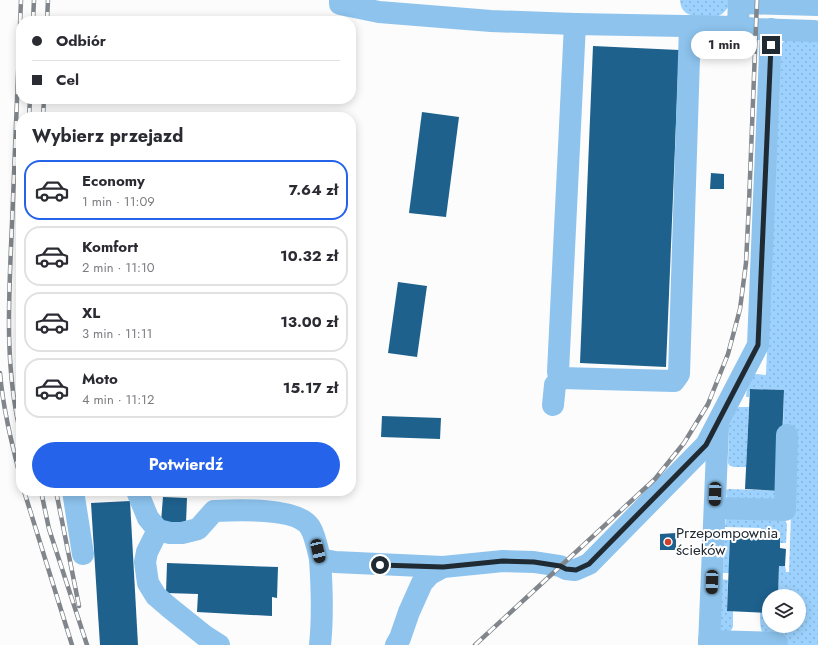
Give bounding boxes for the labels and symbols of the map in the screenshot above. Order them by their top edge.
callout: 1 min [691,31,757,59]
route end [762,36,780,54]
car [709,482,721,506]
place label: Przepompownia ścieków [676,522,778,561]
marker: Przepompownia ścieków [663,537,673,547]
car [309,538,327,564]
route start [371,556,389,574]
car [706,570,718,594]

